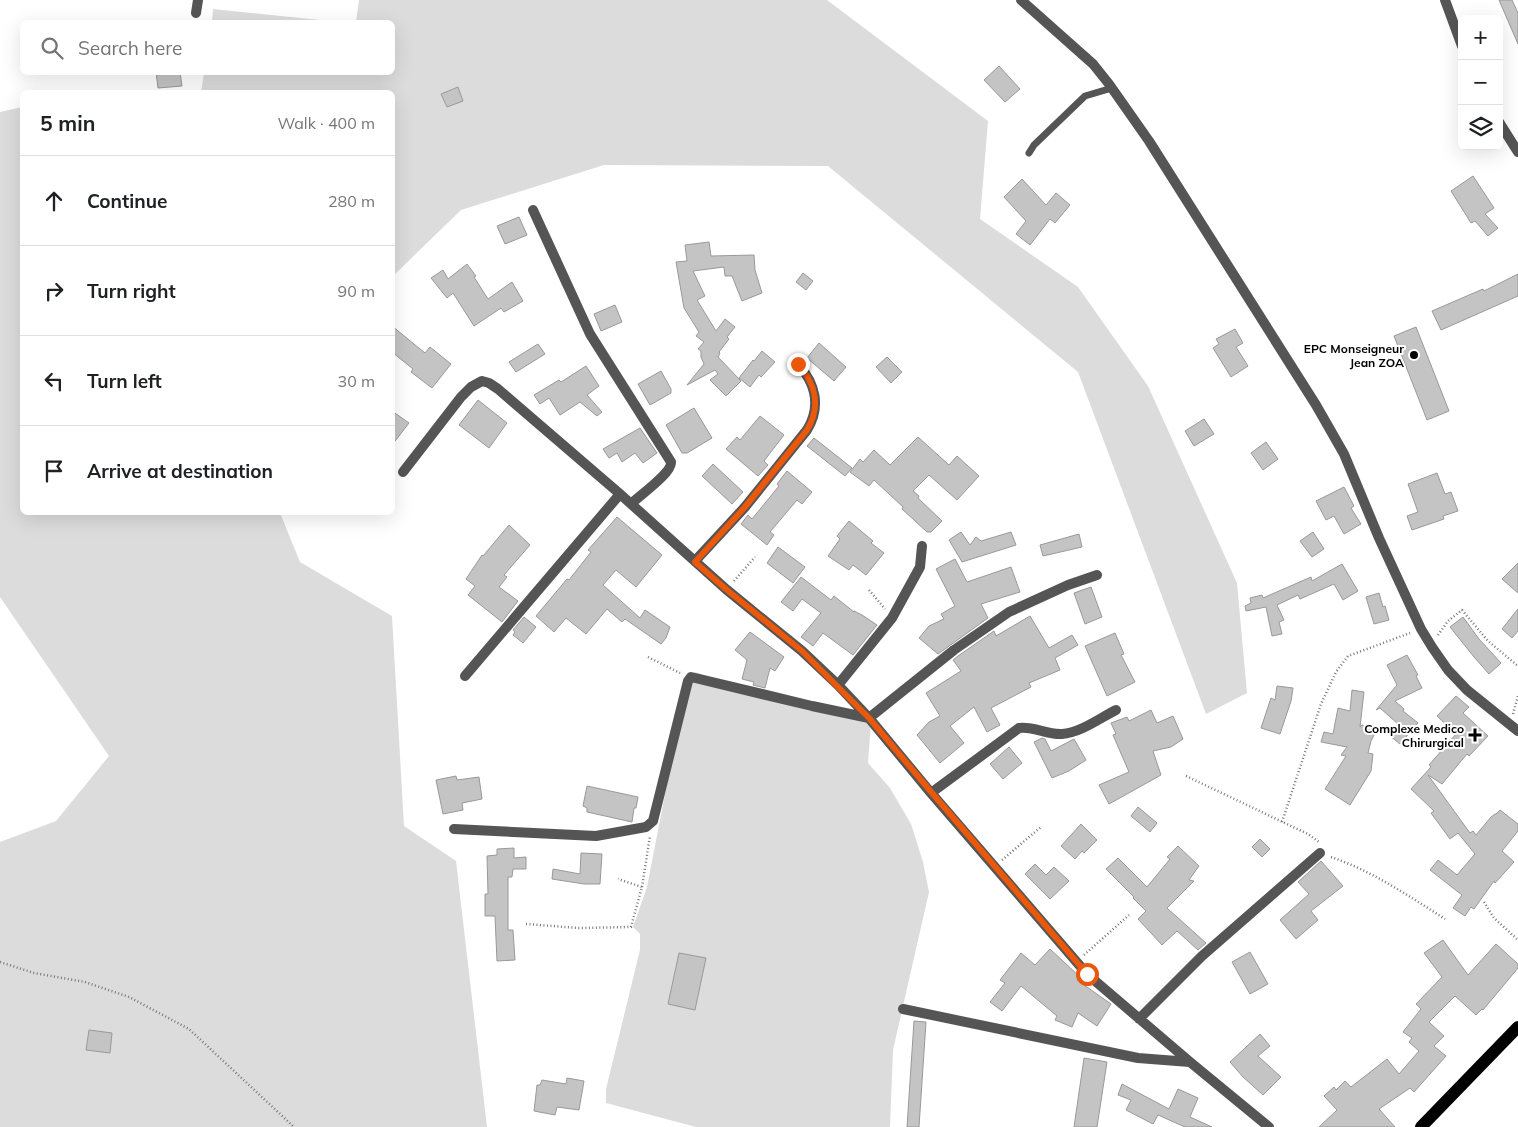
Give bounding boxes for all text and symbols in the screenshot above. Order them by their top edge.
map controls [1458,15,1503,150]
button: + [1458,15,1503,60]
search box [20,20,395,75]
icon: search [38,34,66,62]
text: Search here [78,36,182,60]
button: − [1458,60,1503,105]
button: layers [1458,105,1503,150]
text: 5 min [40,110,95,136]
text: Walk · 400 m [277,113,375,133]
icon: ahead [40,187,68,215]
text: Continue [87,189,167,213]
text: 280 m [328,191,375,211]
icon: right [40,277,68,305]
text: Turn right [87,279,176,303]
text: 90 m [338,281,375,301]
place label: EPC Monseigneur Jean ZOA [1304,341,1404,370]
marker: EPC Monseigneur Jean ZOA [1408,349,1420,361]
route end [787,353,810,376]
icon: left [40,367,68,395]
text: Turn left [87,369,162,393]
text: 30 m [338,371,375,391]
icon: arrive [40,457,68,485]
text: Arrive at destination [87,459,273,483]
place label: Complexe Medico Chirurgical [1364,721,1464,750]
marker: Complexe Medico Chirurgical [1468,728,1482,742]
route start [1076,963,1099,986]

